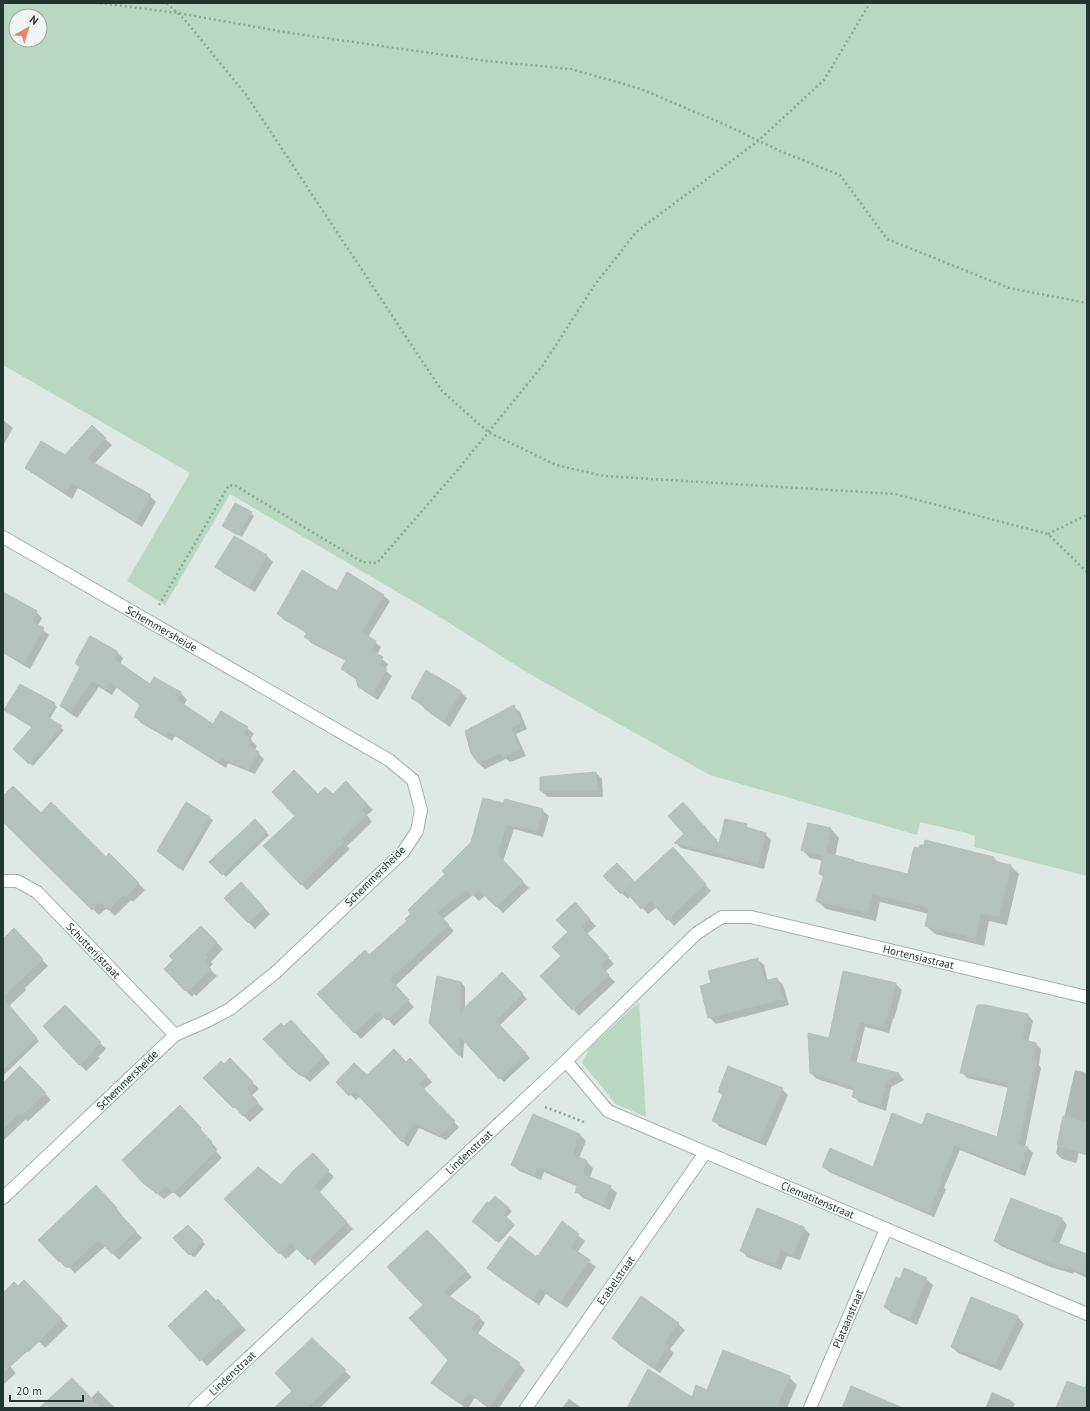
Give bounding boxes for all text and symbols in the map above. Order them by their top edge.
north arrow [8,8,48,48]
text: N [27,12,41,28]
street label: Schemmersheide [123,602,200,655]
street label: Schemmersheide [342,842,409,909]
street label: Schutterijstraat [63,920,124,981]
street label: Hortensiastraat [882,942,956,972]
street label: Schemmersheide [93,1047,161,1113]
street label: Lindenstraat [443,1126,495,1177]
street label: Clematitenstraat [779,1178,857,1222]
street label: Erabelstraat [594,1253,638,1308]
street label: Plataanstraat [829,1287,867,1350]
street label: Lindenstraat [206,1348,259,1398]
scale bar [10,1377,83,1403]
text: 20 m [16,1383,42,1398]

